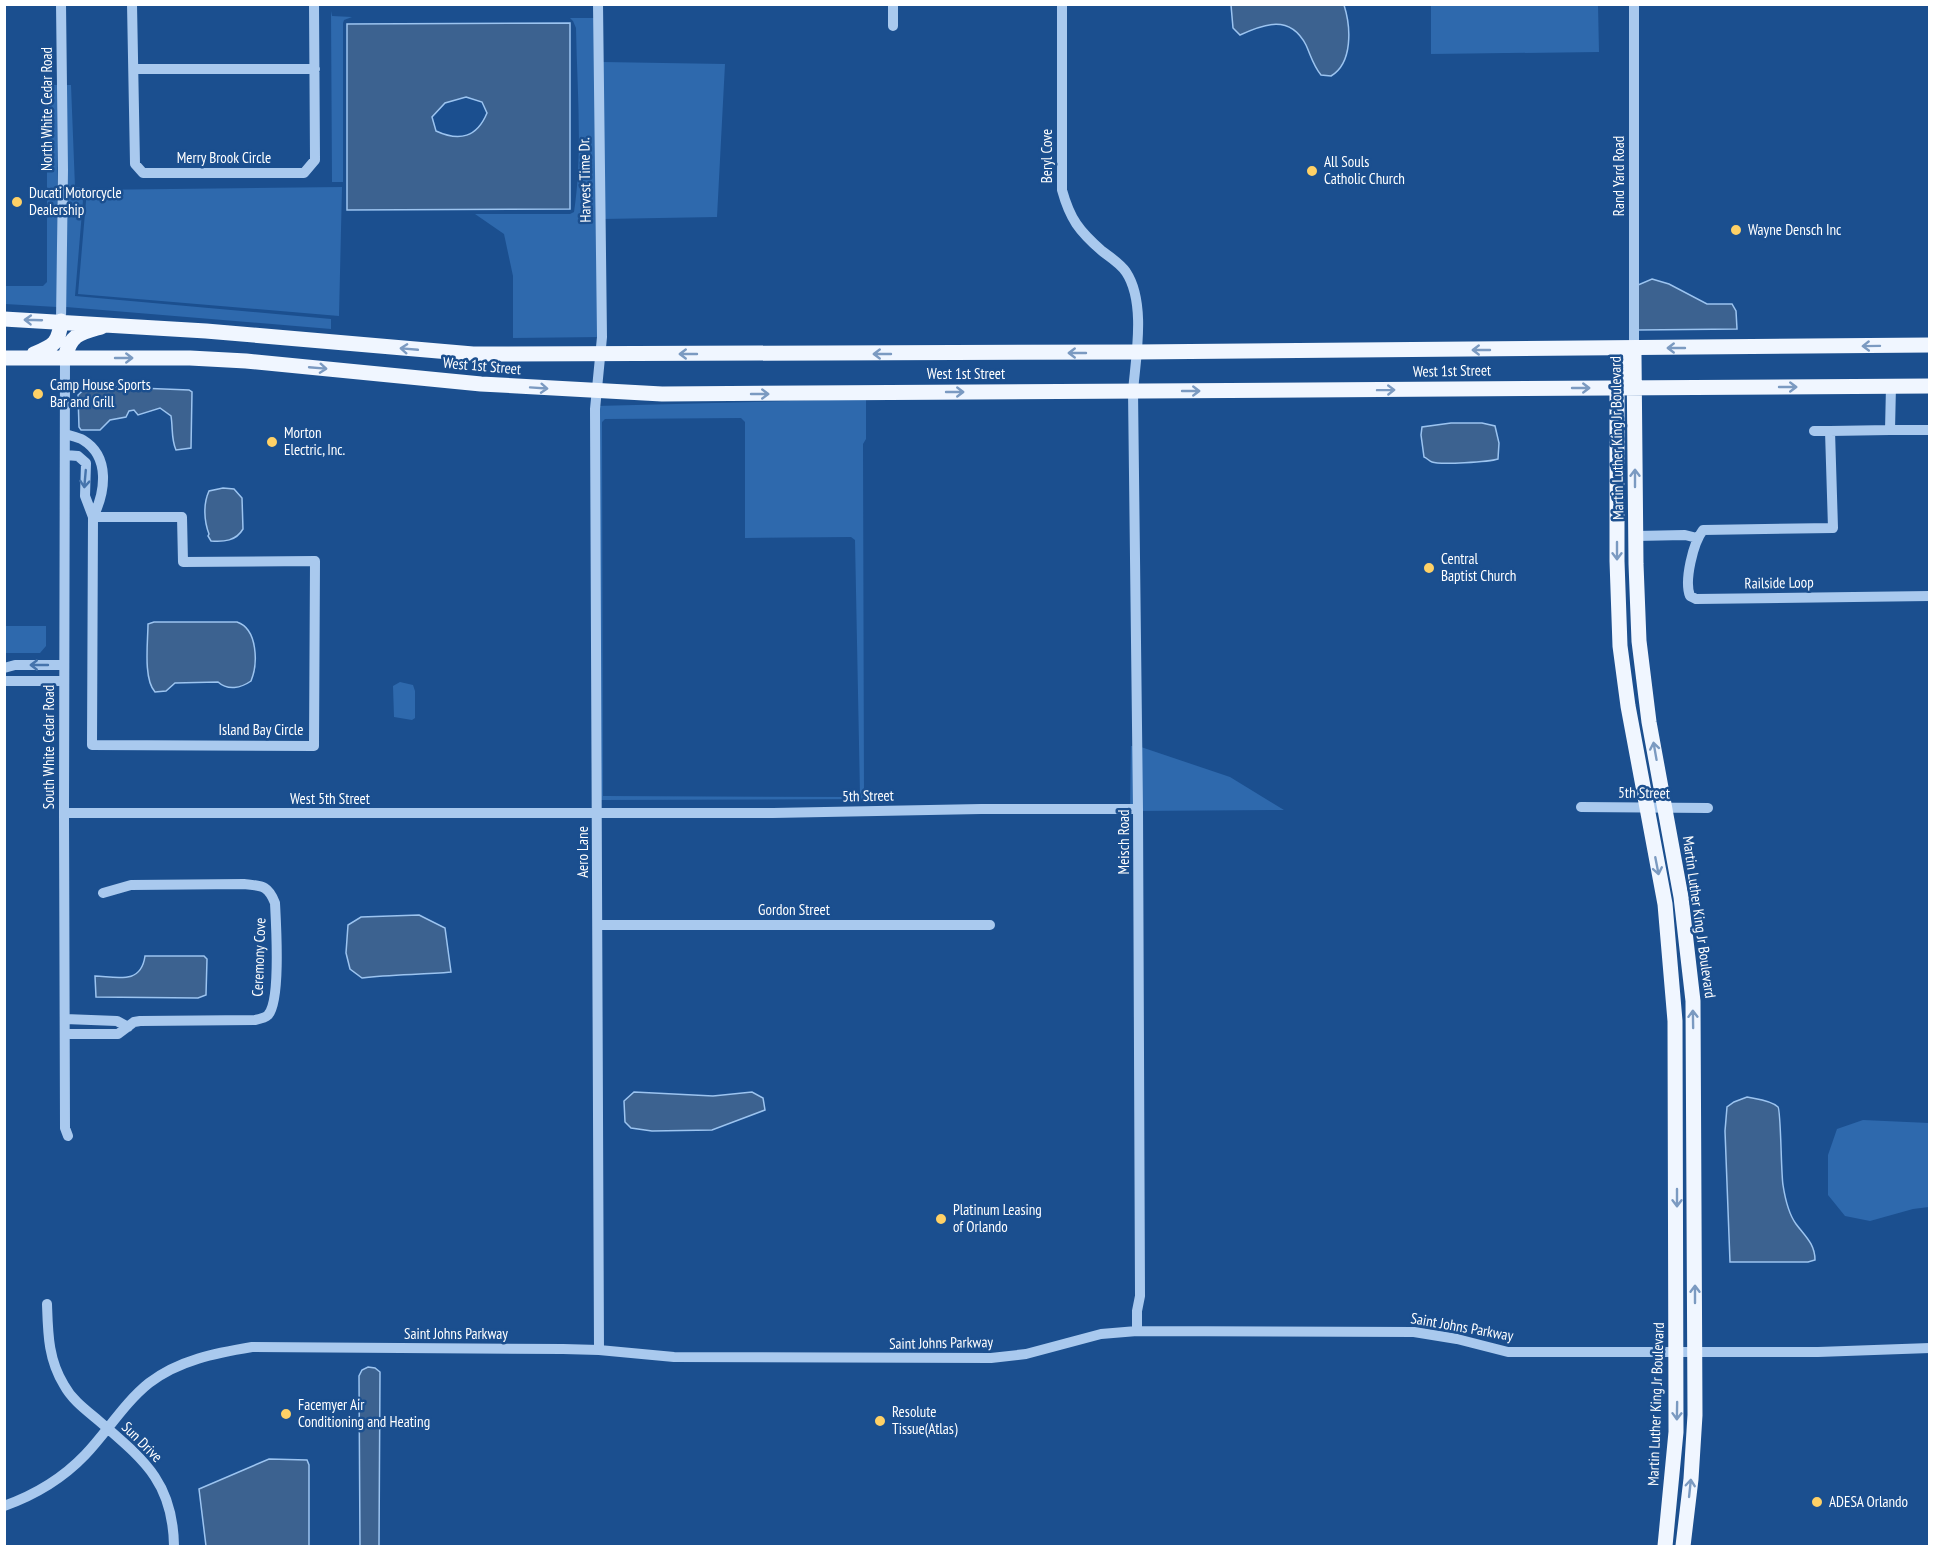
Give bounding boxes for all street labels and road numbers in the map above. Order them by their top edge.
street label: North White Cedar Road [37,47,56,171]
street label: Beryl Cove [1037,129,1056,183]
street label: Rand Yard Road [1609,136,1628,216]
street label: Harvest Time Dr. [574,137,595,223]
street label: Merry Brook Circle [177,148,271,167]
street label: West 1st Street [442,353,522,378]
street label: Martin Luther King Jr Boulevard [1606,356,1627,520]
street label: West 1st Street [1413,360,1491,381]
street label: West 1st Street [927,364,1005,383]
street label: Railside Loop [1744,572,1814,593]
street label: South White Cedar Road [39,685,58,809]
street label: Island Bay Circle [218,720,304,739]
street label: 5th Street [1618,783,1670,802]
street label: 5th Street [842,786,894,805]
street label: West 5th Street [290,789,370,808]
street label: Meisch Road [1114,810,1133,874]
street label: Aero Lane [573,826,592,878]
street label: Martin Luther King Jr Boulevard [1679,835,1720,999]
street label: Gordon Street [758,900,830,919]
street label: Ceremony Cove [248,917,269,997]
street label: Saint Johns Parkway [1409,1308,1515,1345]
street label: Martin Luther King Jr Boulevard [1643,1322,1668,1486]
street label: Saint Johns Parkway [404,1324,508,1343]
street label: Saint Johns Parkway [889,1332,993,1353]
street label: Sun Drive [118,1417,167,1466]

